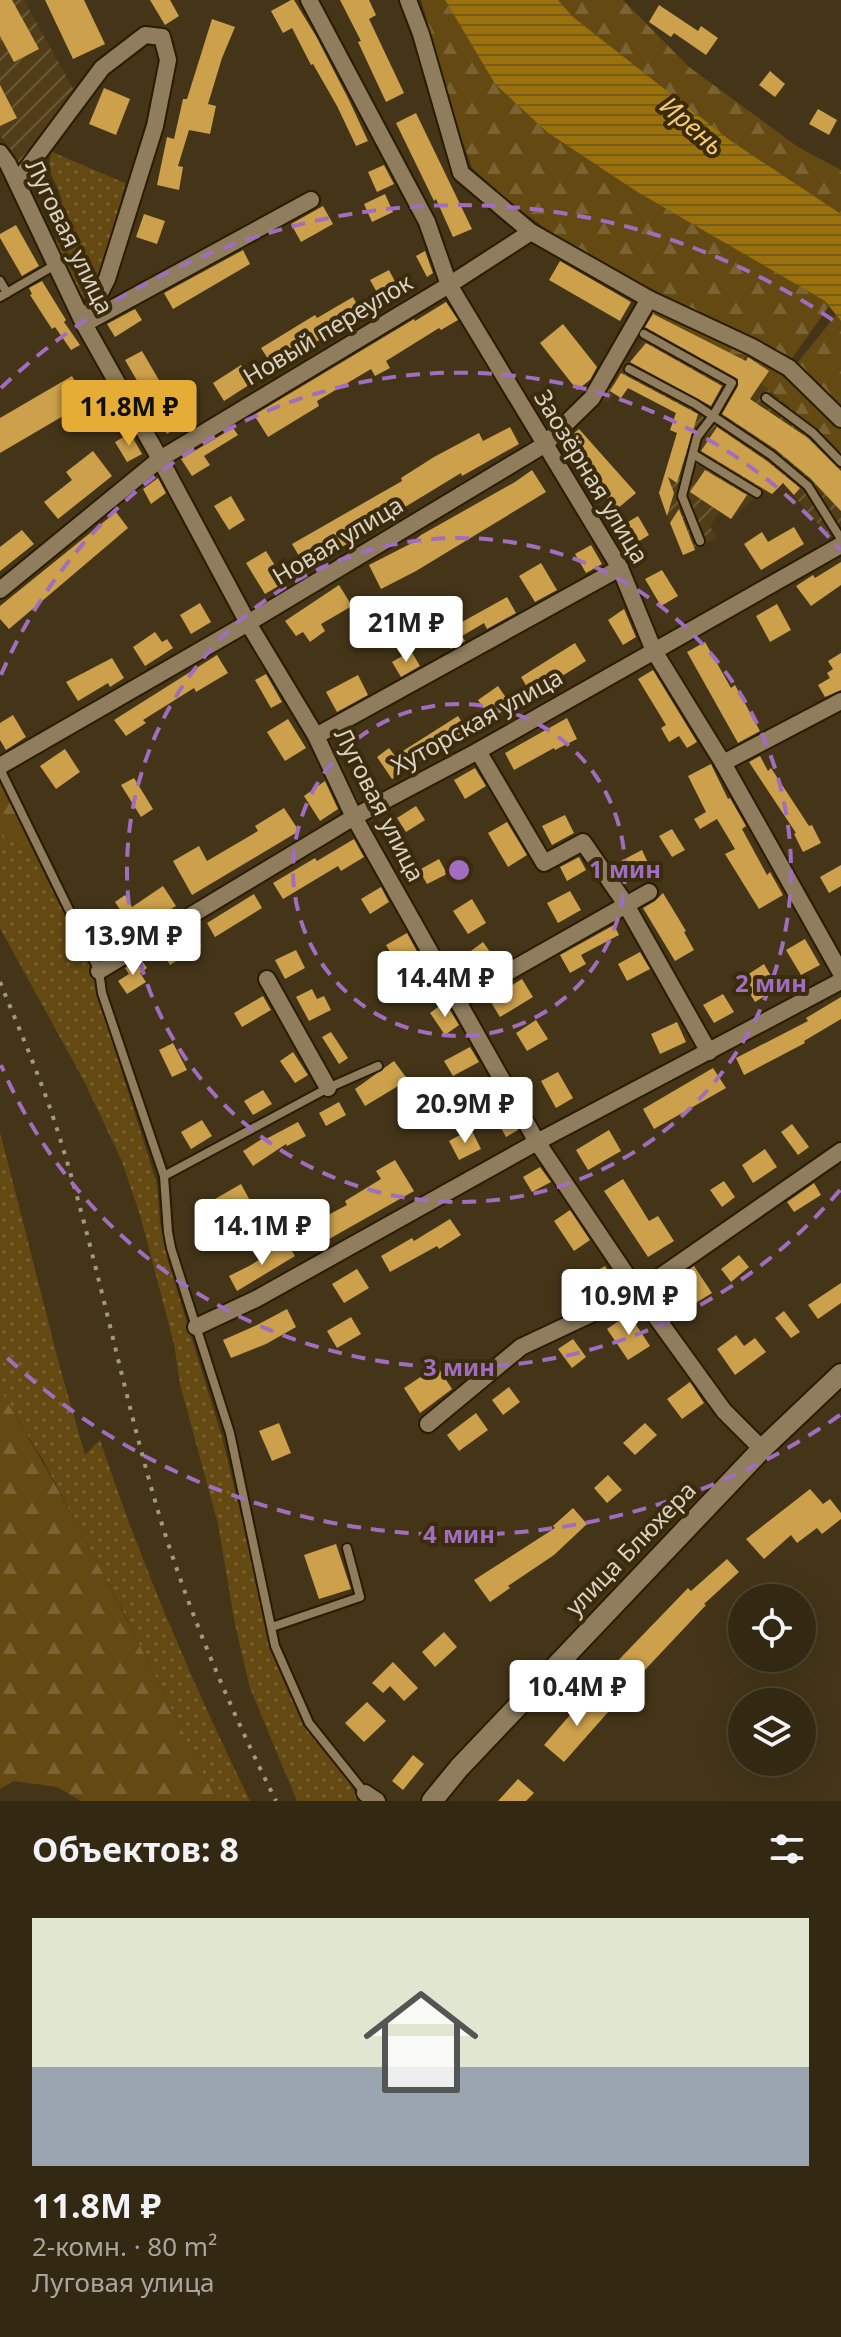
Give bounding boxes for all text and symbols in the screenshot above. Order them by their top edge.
water label: Ирень [653,87,732,163]
street label: Луговая улица [19,153,122,319]
street label: Новый переулок [236,265,418,392]
pin: 11.8M ₽ [55,380,203,448]
street label: Заозёрная улица [527,383,657,569]
text: 11.8M ₽ [80,388,178,424]
street label: Новая улица [266,488,409,592]
pin: 21M ₽ [350,596,462,664]
text: 21M ₽ [368,604,444,640]
street label: Хуторская улица [385,660,568,782]
street label: Луговая улица [327,722,433,887]
text: 1 мин [589,852,661,885]
centre of rings [445,856,473,884]
pin: 13.9M ₽ [59,909,207,977]
text: 13.9M ₽ [84,917,182,953]
pin: 14.4M ₽ [371,951,519,1019]
text: 14.4M ₽ [396,959,494,995]
text: 2 мин [735,966,807,999]
pin: 20.9M ₽ [391,1077,539,1145]
text: 20.9M ₽ [416,1085,514,1121]
pin: 14.1M ₽ [188,1199,336,1267]
text: 14.1M ₽ [213,1207,311,1243]
pin: 10.9M ₽ [555,1269,703,1337]
text: 10.9M ₽ [580,1277,678,1313]
text: 3 мин [423,1350,495,1383]
street label: улица Блюхера [557,1474,702,1622]
text: 4 мин [423,1517,495,1550]
map controls [728,1584,816,1776]
button: locate [728,1584,816,1672]
pin: 10.4M ₽ [503,1660,651,1728]
text: 10.4M ₽ [528,1668,626,1704]
button: layers [728,1688,816,1776]
text: Объектов: 8 [32,1826,239,1872]
icon: filters [765,1827,809,1871]
icon: home [349,1970,493,2114]
text: 11.8M ₽ [32,2182,161,2228]
text: 2-комн. · 80 m² [32,2228,217,2264]
text: Луговая улица [32,2264,215,2300]

